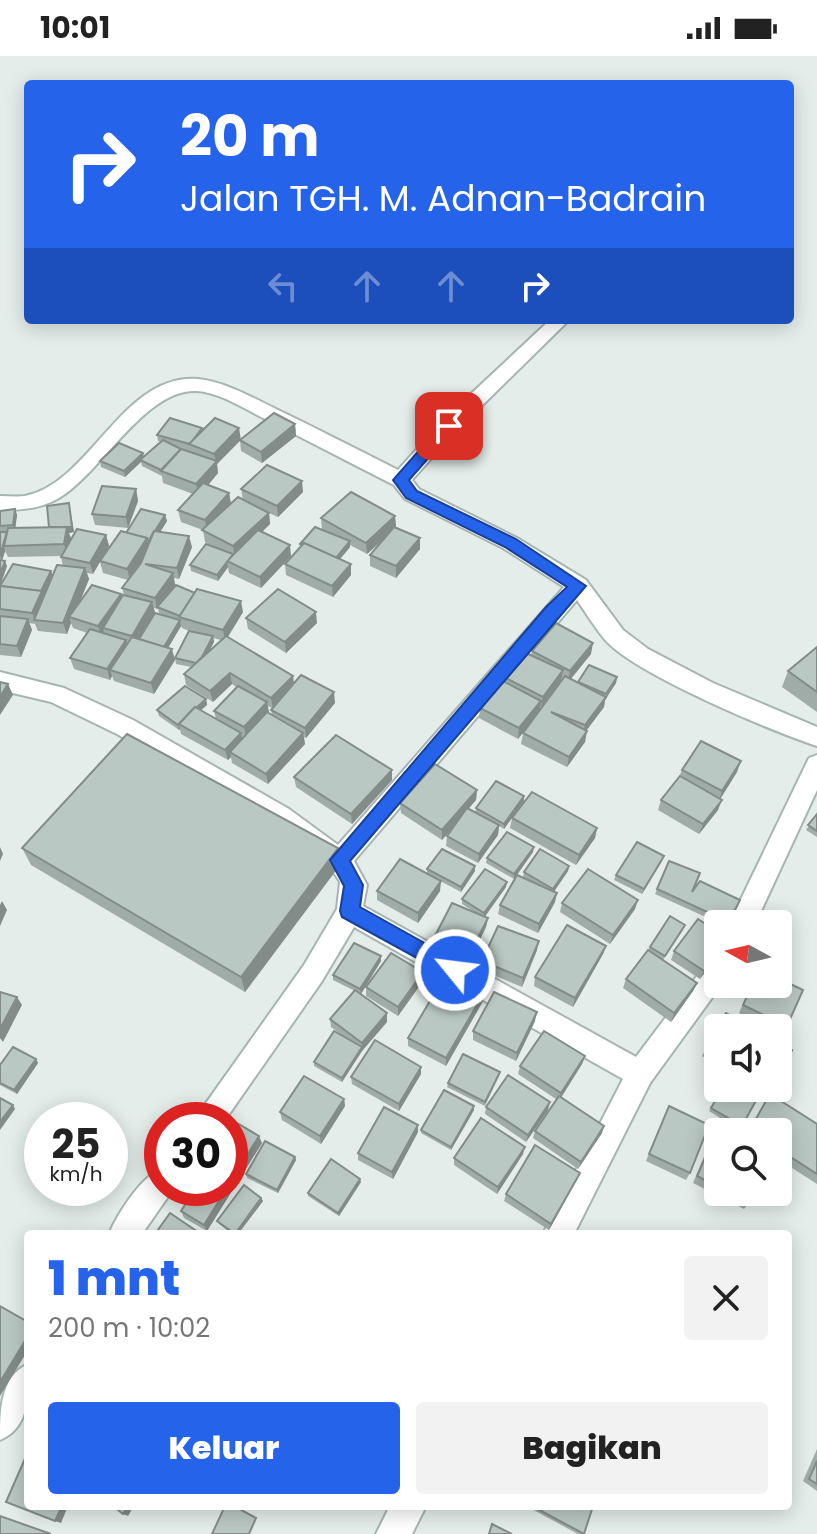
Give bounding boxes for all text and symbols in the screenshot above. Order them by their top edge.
text: 10:01 [40,6,110,49]
text: 20 m [180,97,320,176]
icon: right [48,112,152,216]
text: Jalan TGH. M. Adnan-Badrain [180,173,706,224]
icon: left [261,264,305,308]
icon: ahead [345,264,389,308]
icon: ahead [429,264,473,308]
icon: right [513,264,557,308]
pin [415,392,483,460]
icon: arrive [427,404,471,448]
north arrow [704,910,792,998]
map controls [704,910,792,1206]
position arrow [413,928,497,1012]
button: sound [704,1014,792,1102]
speed limit sign: 30 [144,1102,248,1206]
text: 25 [52,1116,100,1172]
button: search [704,1118,792,1206]
text: km/h [49,1160,103,1188]
text: 1 mnt [48,1245,180,1312]
button: close [684,1256,768,1340]
text: 200 m · 10:02 [48,1310,210,1346]
button: Keluar [48,1402,400,1494]
button: Bagikan [416,1402,768,1494]

